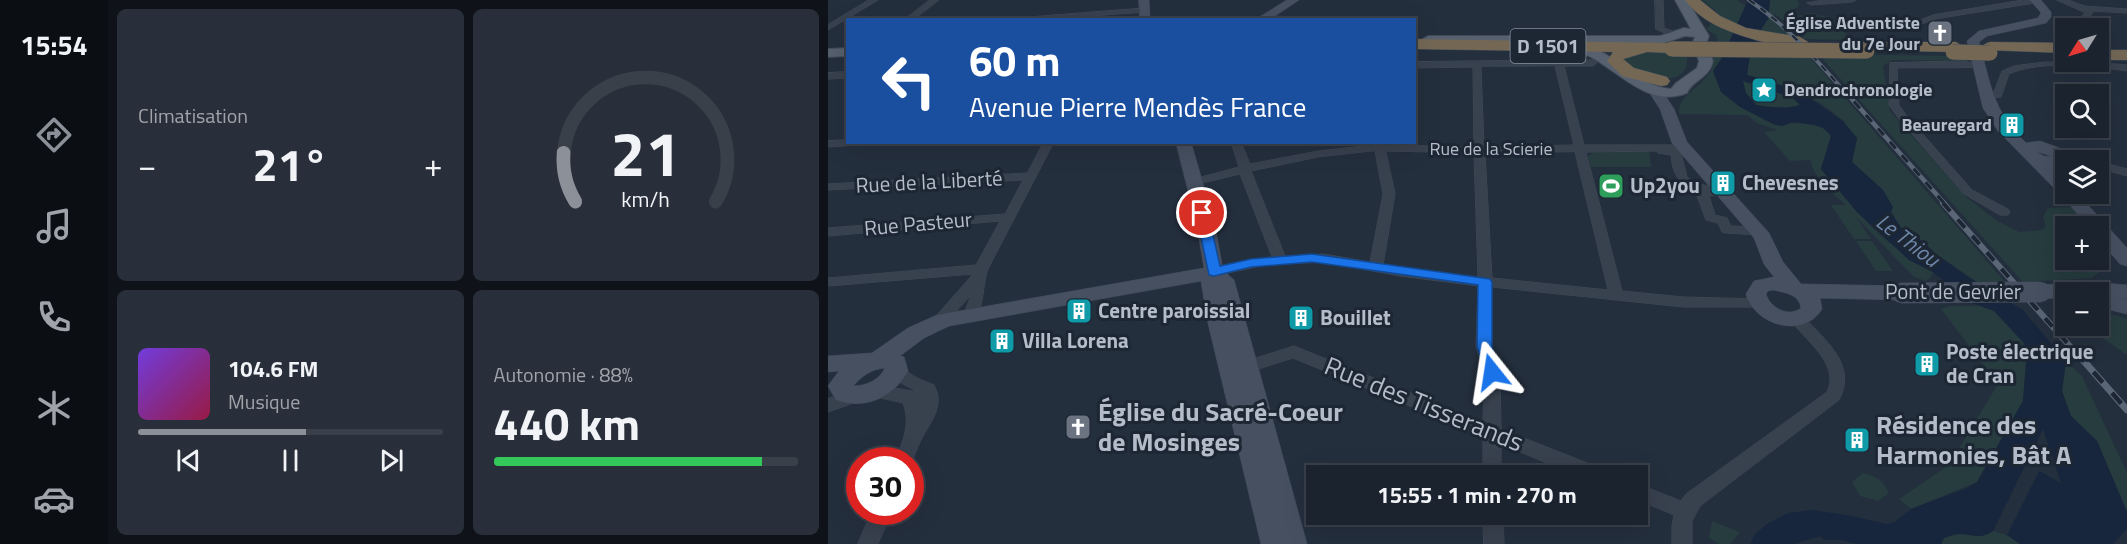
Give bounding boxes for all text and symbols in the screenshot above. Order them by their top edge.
place label: Église Adventiste du 7e Jour [1785,9,1920,57]
church icon: Église Adventiste du 7e Jour [1925,18,1955,48]
north arrow [2055,18,2109,72]
map controls [2055,18,2109,336]
text: 15:54 [20,24,88,65]
text: 60 m [969,28,1061,92]
road number: D 1501 [1510,29,1586,63]
icon: left [870,42,948,120]
place icon: Dendrochronologie [1749,75,1779,105]
place label: Dendrochronologie [1784,76,1932,103]
button: search [2055,84,2109,138]
text: Avenue Pierre Mendès France [969,86,1306,127]
text: Climatisation [138,100,248,131]
text: 21 [611,105,681,200]
building icon: Beauregard [1997,110,2027,140]
place label: Beauregard [1901,111,1992,138]
icon: directions [33,114,75,156]
text: 21° [252,130,328,198]
street label: Rue de la Scierie [1429,135,1553,162]
text: − [138,140,156,190]
text: + [424,140,442,190]
button: layers [2055,150,2109,204]
street label: Rue de la Liberté [855,161,1003,201]
place label: Chevesnes [1742,166,1839,198]
building icon: Chevesnes [1708,168,1738,198]
place label: Up2you [1630,169,1700,201]
sports icon: Up2you [1596,171,1626,201]
text: km/h [621,183,670,215]
pin [1176,187,1227,238]
icon: arrive [1185,196,1218,229]
street label: Rue Pasteur [863,202,973,244]
icon: music [33,205,75,247]
water label: Le Thiou [1869,205,1949,276]
button: + [2055,216,2109,270]
street label: Pont de Gevrier [1885,275,2021,307]
button: − [2055,282,2109,336]
place label: Centre paroissial [1098,294,1251,326]
icon: phone [33,296,75,338]
building icon: Centre paroissial [1064,296,1094,326]
place label: Bouillet [1320,301,1391,333]
building icon: Bouillet [1286,303,1316,333]
place label: Villa Lorena [1022,324,1129,356]
building icon: Villa Lorena [987,326,1017,356]
place label: Poste électrique de Cran [1946,335,2093,391]
position arrow [1460,340,1524,404]
street label: Rue des Tisserands [1319,346,1530,461]
building icon: Poste électrique de Cran [1912,349,1942,379]
text: 104.6 FM [228,352,318,386]
text: Autonomie · 88% [494,359,633,390]
text: Musique [228,386,300,417]
icon: climate [33,387,75,429]
text: 440 km [494,389,640,457]
place label: Église du Sacré-Coeur de Mosinges [1098,392,1343,461]
place label: Résidence des Harmonies, Bât A [1876,405,2072,474]
church icon: Église du Sacré-Coeur de Mosinges [1063,412,1093,442]
building icon: Résidence des Harmonies, Bât A [1842,425,1872,455]
icon: previous [172,444,205,477]
icon: pause [274,444,307,477]
icon: next [375,444,408,477]
speed limit sign: 30 [846,447,924,525]
icon: car [33,478,75,520]
text: 15:55 · 1 min · 270 m [1377,478,1577,512]

